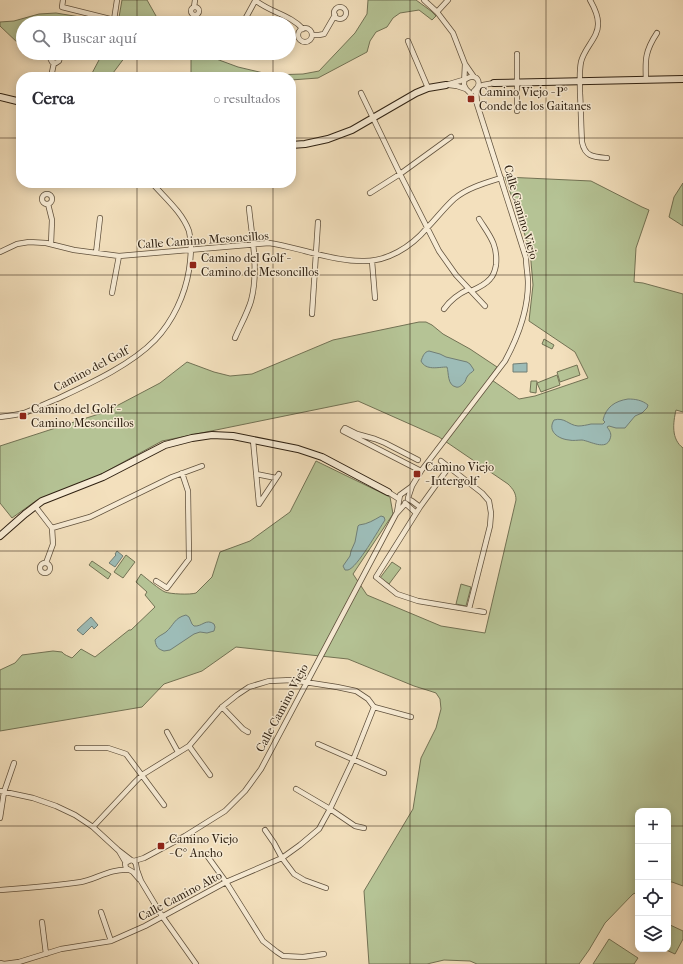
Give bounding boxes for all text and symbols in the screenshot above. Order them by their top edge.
search box [16,16,296,60]
icon: search [30,27,52,49]
text: Buscar aquí [62,29,137,47]
place label: Camino Viejo - Pº Conde de los Gaitanes [479,85,592,113]
text: Cerca [32,88,74,108]
text: 0 resultados [213,91,280,106]
marker: Camino Viejo - Pº Conde de los Gaitanes [466,94,476,104]
street label: Calle Camino Viejo [501,163,541,261]
street label: Calle Camino Mesoncillos [137,228,270,252]
place label: Camino del Golf - Camino de Mesoncillos [201,251,319,279]
marker: Camino del Golf - Camino de Mesoncillos [188,260,198,270]
street label: Camino del Golf [51,342,134,395]
place label: Camino del Golf - Camino Mesoncillos [31,402,134,430]
marker: Camino del Golf - Camino Mesoncillos [18,411,28,421]
place label: Camino Viejo - Intergolf [425,460,494,488]
marker: Camino Viejo - Intergolf [412,469,422,479]
street label: Calle Camino Viejo [253,662,311,754]
map controls [635,808,671,952]
button: + [635,808,671,844]
place label: Camino Viejo - Cº Ancho [169,832,238,860]
marker: Camino Viejo - Cº Ancho [156,841,166,851]
button: − [635,844,671,880]
street label: Calle Camino Alto [136,868,224,924]
button: locate [635,880,671,916]
button: layers [635,916,671,952]

